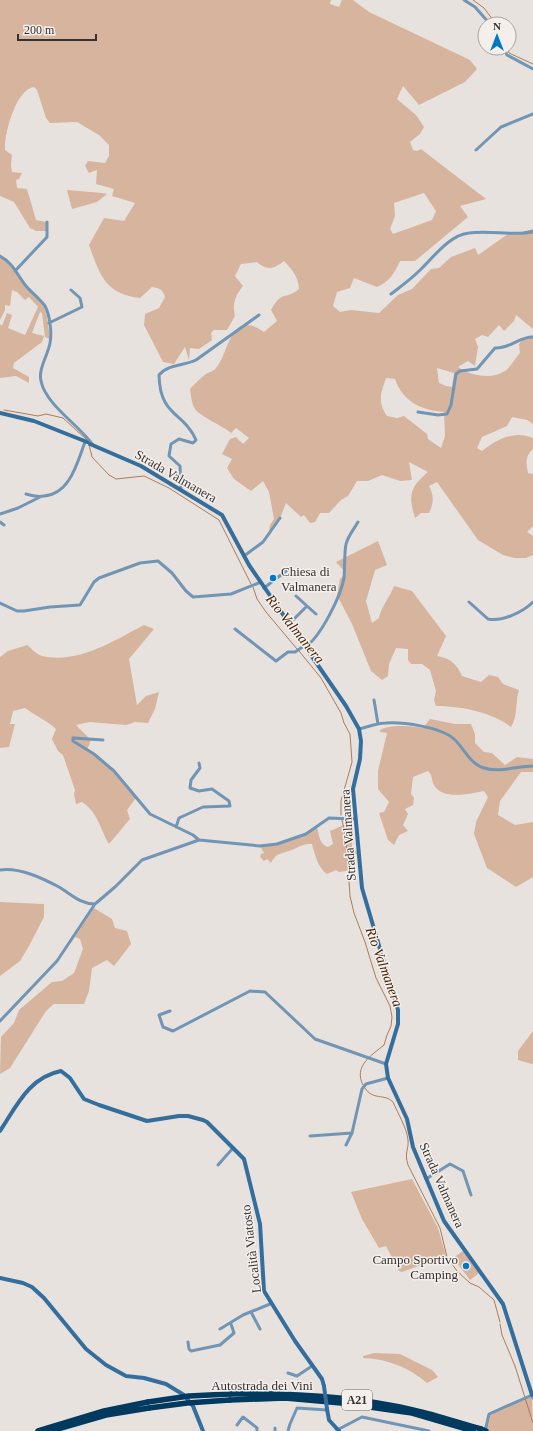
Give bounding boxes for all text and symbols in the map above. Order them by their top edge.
scale bar [18,16,96,42]
north arrow [477,16,517,56]
text: N [493,20,501,32]
text: 200 m [24,23,55,37]
street label: Strada Valmanera [132,447,220,506]
place label: Chiesa di Valmanera [281,564,337,594]
marker: Chiesa di Valmanera [268,573,278,583]
water label: Rio Valmanera [262,591,327,666]
street label: Strada Valmanera [337,788,359,881]
water label: Rio Valmanera [362,924,405,1009]
street label: Strada Valmanera [416,1140,468,1230]
street label: Località Viatosto [238,1204,264,1294]
place label: Campo Sportivo Camping [372,1252,458,1282]
marker: Campo Sportivo Camping [461,1261,471,1271]
street label: Autostrada dei Vini [211,1378,313,1393]
road number: A21 [342,1390,372,1410]

